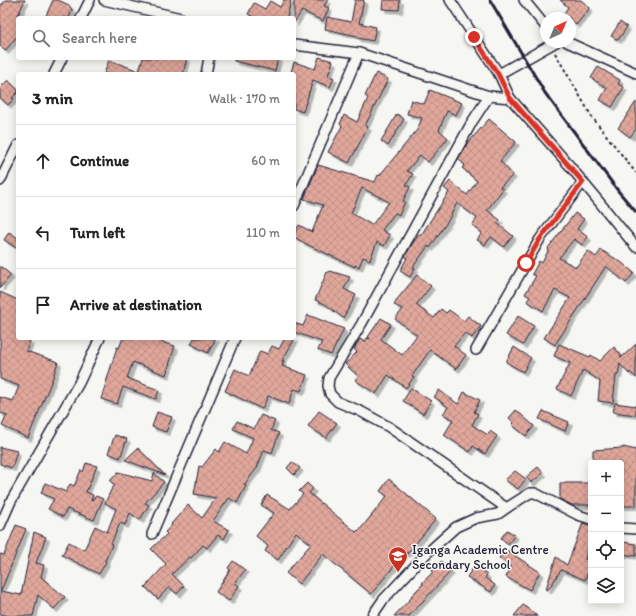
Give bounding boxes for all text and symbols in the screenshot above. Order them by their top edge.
north arrow [540,12,576,48]
search box [16,16,296,60]
icon: search [30,27,52,49]
route end [465,28,483,46]
text: Search here [62,29,137,47]
text: 3 min [32,88,73,108]
text: Walk · 170 m [209,91,280,106]
icon: ahead [32,150,54,172]
text: Continue [70,152,129,170]
text: 60 m [251,153,280,168]
icon: left [32,222,54,244]
text: Turn left [70,224,125,242]
text: 110 m [246,225,280,240]
route start [517,254,535,272]
icon: arrive [32,294,54,316]
text: Arrive at destination [70,296,202,314]
map controls [588,460,624,604]
button: + [588,460,624,496]
button: − [588,496,624,532]
button: locate [588,532,624,568]
place label: Iganga Academic Centre Secondary School [412,542,549,572]
school or university icon: Iganga Academic Centre Secondary School [387,545,409,573]
button: layers [588,568,624,604]

